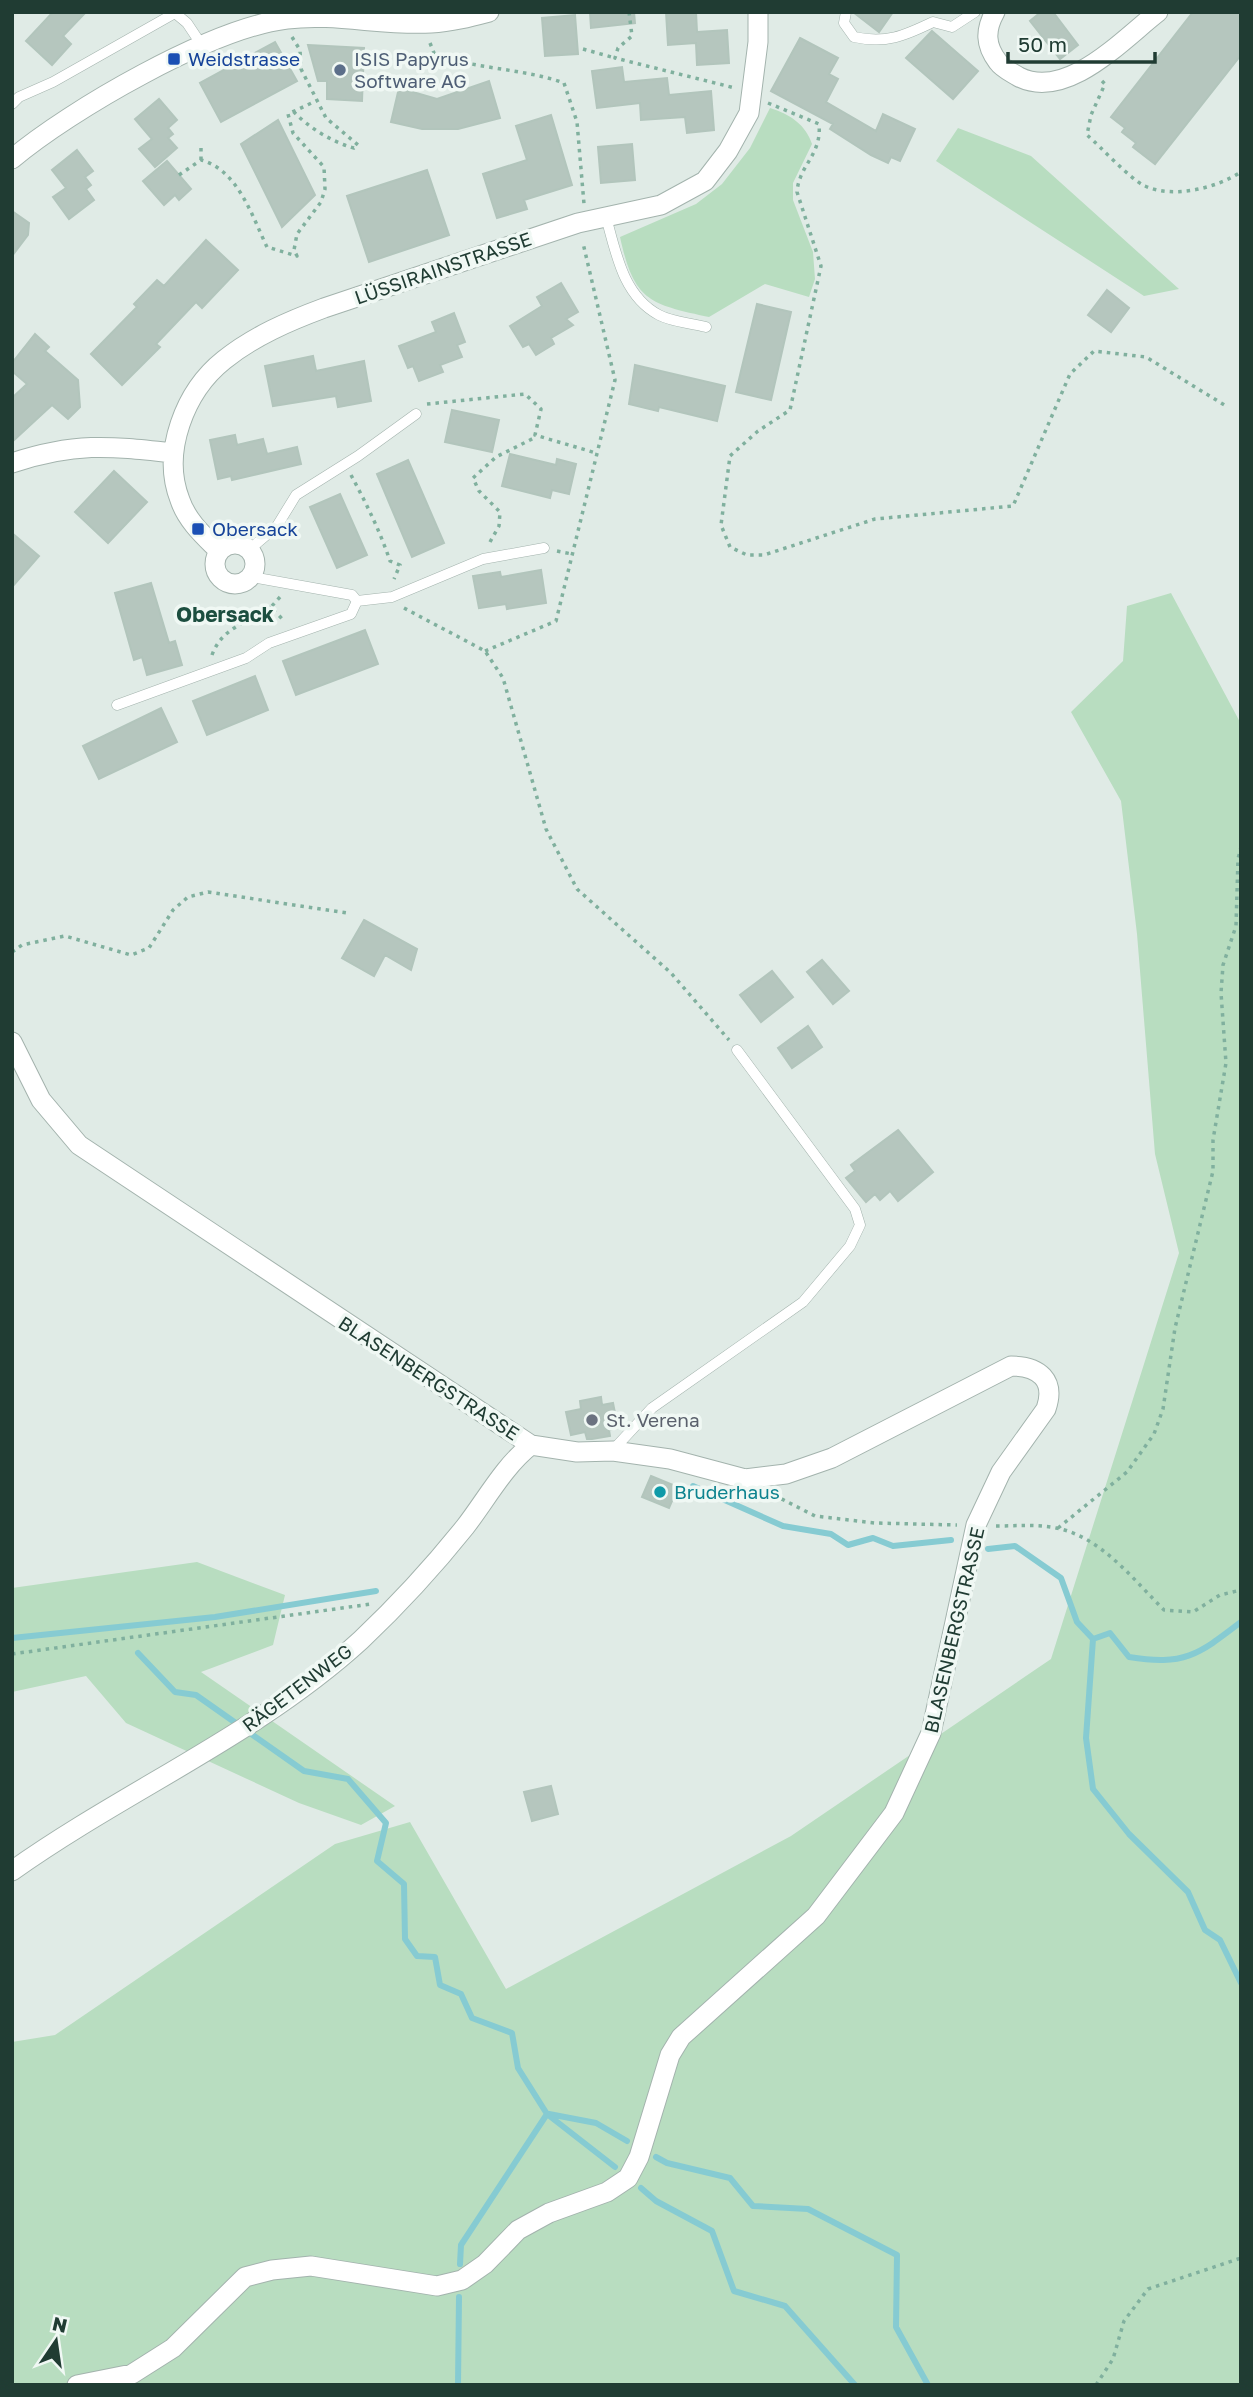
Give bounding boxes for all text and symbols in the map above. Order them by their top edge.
scale bar [1008,21,1155,65]
text: 50 m [1018,31,1067,57]
place label: Weidstrasse [188,47,300,70]
place label: ISIS Papyrus Software AG [354,47,469,92]
marker: Weidstrasse [166,51,182,67]
marker: ISIS Papyrus Software AG [332,62,348,78]
street label: LÜSSIRAINSTRASSE [351,226,534,309]
place label: Obersack [212,517,298,540]
marker: Obersack [190,521,206,537]
district label: Obersack [176,601,274,627]
street label: BLASENBERGSTRASSE [335,1311,524,1445]
place label: St. Verena [606,1408,700,1431]
marker: St. Verena [584,1412,600,1428]
place label: Bruderhaus [674,1480,780,1503]
marker: Bruderhaus [652,1484,668,1500]
street label: BLASENBERGSTRASSE [919,1525,988,1735]
street label: RÄGETENWEG [237,1639,356,1736]
north arrow [21,2306,91,2376]
text: N [50,2311,70,2337]

